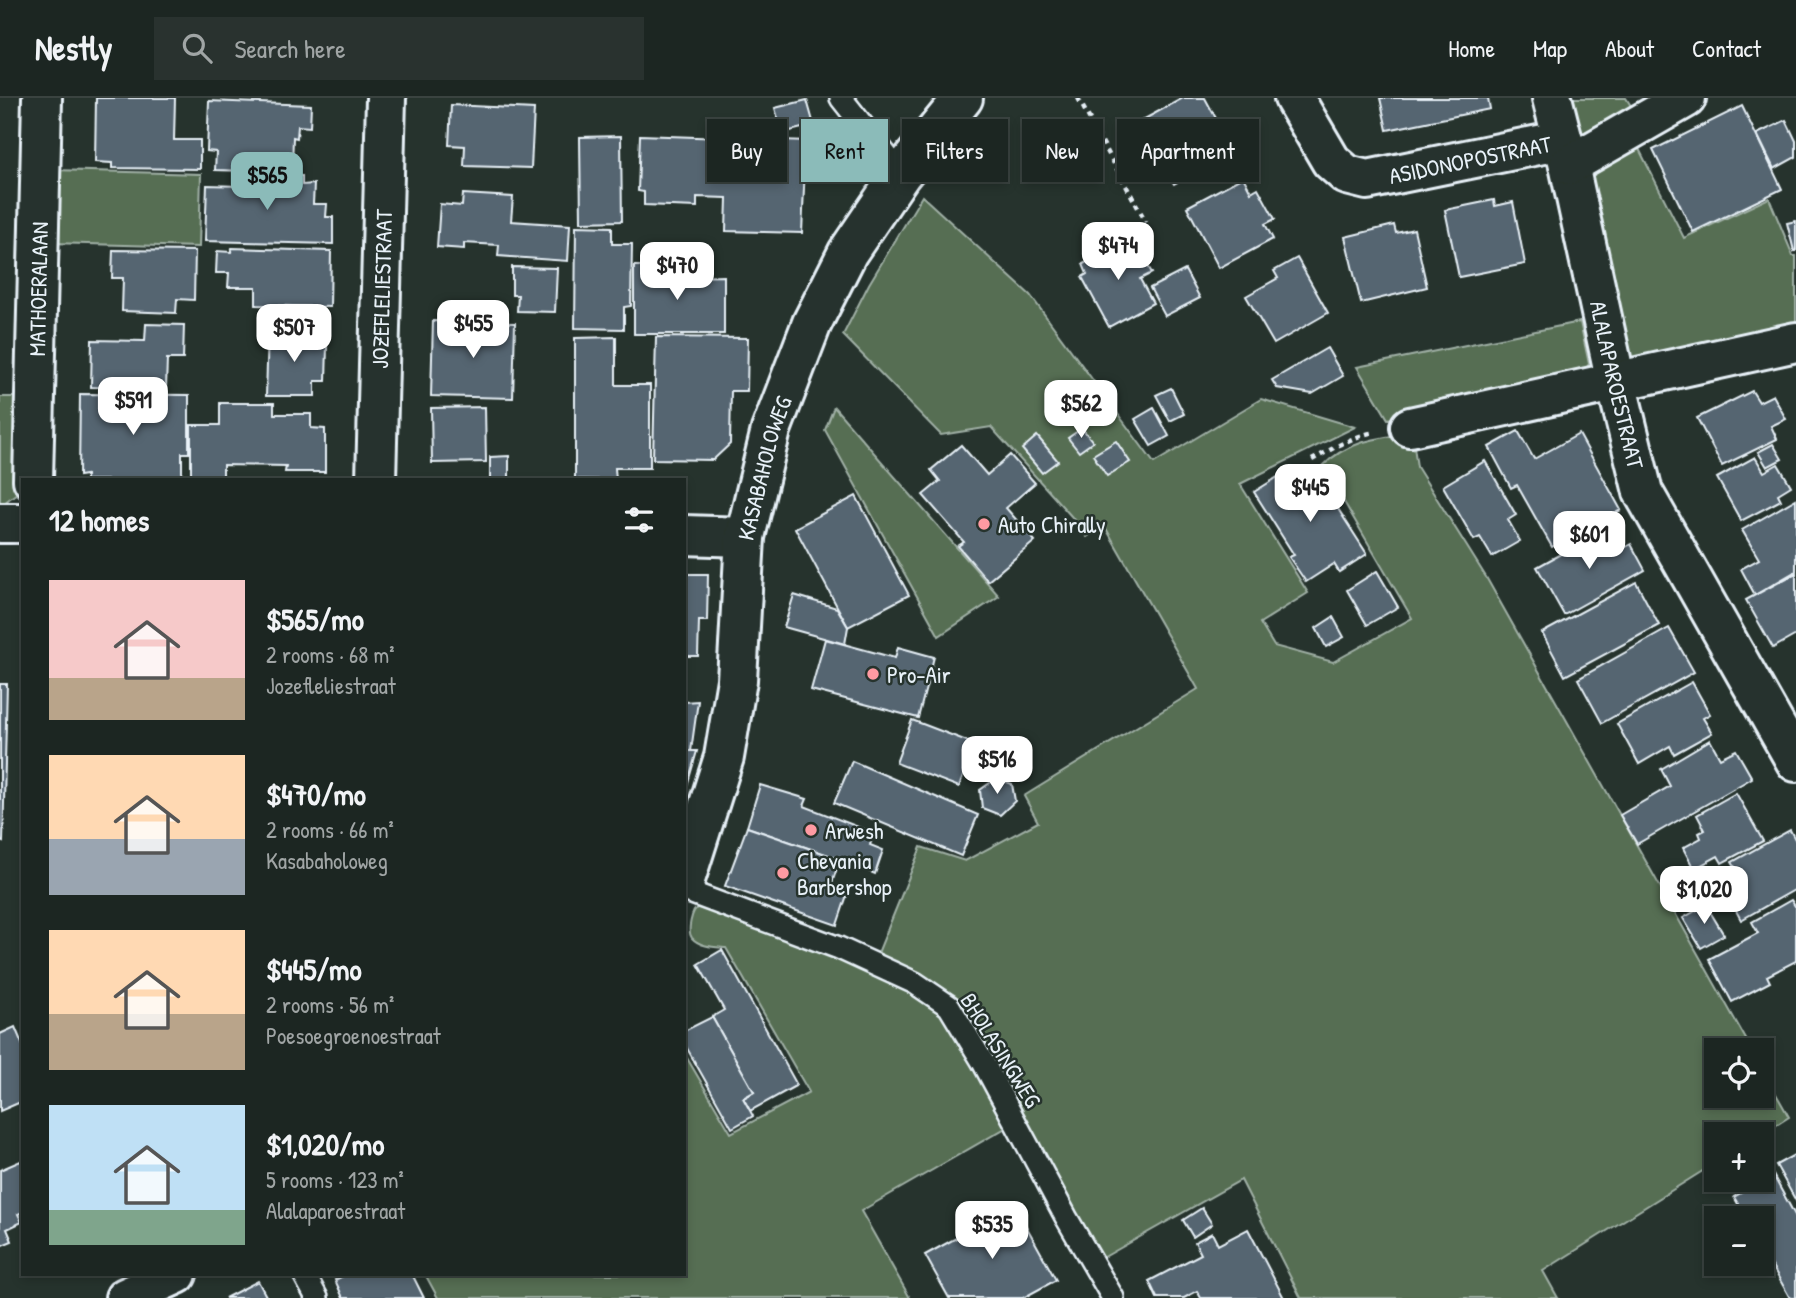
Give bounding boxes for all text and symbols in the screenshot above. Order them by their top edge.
search box [154,17,644,80]
text: Nestly [35,26,112,70]
icon: search [178,29,216,67]
text: Search here [234,31,346,66]
text: Home [1448,32,1495,64]
text: Map [1533,32,1567,64]
text: About [1605,32,1654,64]
text: Contact [1692,32,1761,64]
chip: Buy [707,119,787,182]
chip: Rent [801,119,888,182]
chip: Filters [902,119,1008,182]
chip: New [1022,119,1103,182]
chip: Apartment [1117,119,1259,182]
street label: ASIDONOPOSTRAAT [1386,127,1554,191]
pin: $565 [226,152,308,212]
text: $565 [247,159,287,190]
street label: JOZEFLELIESTRAAT [363,209,399,369]
street label: MATHOERALAAN [20,222,55,357]
pin: $474 [1077,222,1159,282]
text: $474 [1098,229,1138,260]
pin: $470 [636,242,718,302]
text: $470 [656,249,698,280]
street label: ALALAPAROESTRAAT [1583,298,1652,472]
pin: $455 [432,300,514,360]
pin: $507 [253,304,335,364]
text: $455 [453,307,493,338]
text: $507 [272,311,316,342]
pin: $591 [92,378,174,437]
pin: $562 [1040,380,1122,440]
text: $591 [114,384,152,415]
text: $562 [1060,387,1102,418]
street label: KASABAHOLOWEG [729,391,798,543]
pin: $445 [1269,464,1351,524]
text: $445 [1291,471,1329,502]
text: 12 homes [49,500,149,540]
icon: filters [620,501,658,539]
place label: Auto Chirally [998,509,1106,540]
pin: $601 [1548,512,1630,571]
marker: Auto Chirally [976,516,992,532]
text: $601 [1569,518,1609,549]
text: $565/mo [266,599,364,639]
icon: home [105,608,189,692]
text: 2 rooms · 68 m² [266,639,394,670]
place label: Pro-Air [887,659,951,690]
marker: Pro-Air [865,666,881,682]
text: Jozefleliestraat [266,670,396,701]
pin: $516 [956,736,1038,796]
text: $516 [978,743,1016,774]
text: $470/mo [266,774,366,814]
icon: home [105,783,189,867]
text: 2 rooms · 66 m² [266,814,394,845]
place label: Arwesh [825,815,884,846]
marker: Arwesh [803,822,819,838]
text: Kasabaholoweg [266,845,388,876]
place label: Chevania Barbershop [797,845,892,902]
marker: Chevania Barbershop [775,865,791,881]
pin: $1,020 [1647,866,1761,926]
text: $1,020 [1676,873,1732,904]
text: $445/mo [266,949,362,989]
icon: home [105,958,189,1042]
street label: BHOLASINGWEG [954,987,1048,1113]
text: 2 rooms · 56 m² [266,989,394,1020]
text: Poesoegroenoestraat [266,1020,441,1051]
map controls [1704,1038,1774,1276]
button: locate [1704,1038,1774,1108]
button: + [1704,1122,1774,1192]
text: $1,020/mo [266,1124,384,1164]
icon: home [105,1133,189,1217]
text: 5 rooms · 123 m² [266,1164,404,1195]
text: Alalaparoestraat [266,1195,405,1226]
pin: $535 [951,1202,1033,1261]
button: − [1704,1206,1774,1276]
text: $535 [971,1208,1013,1239]

